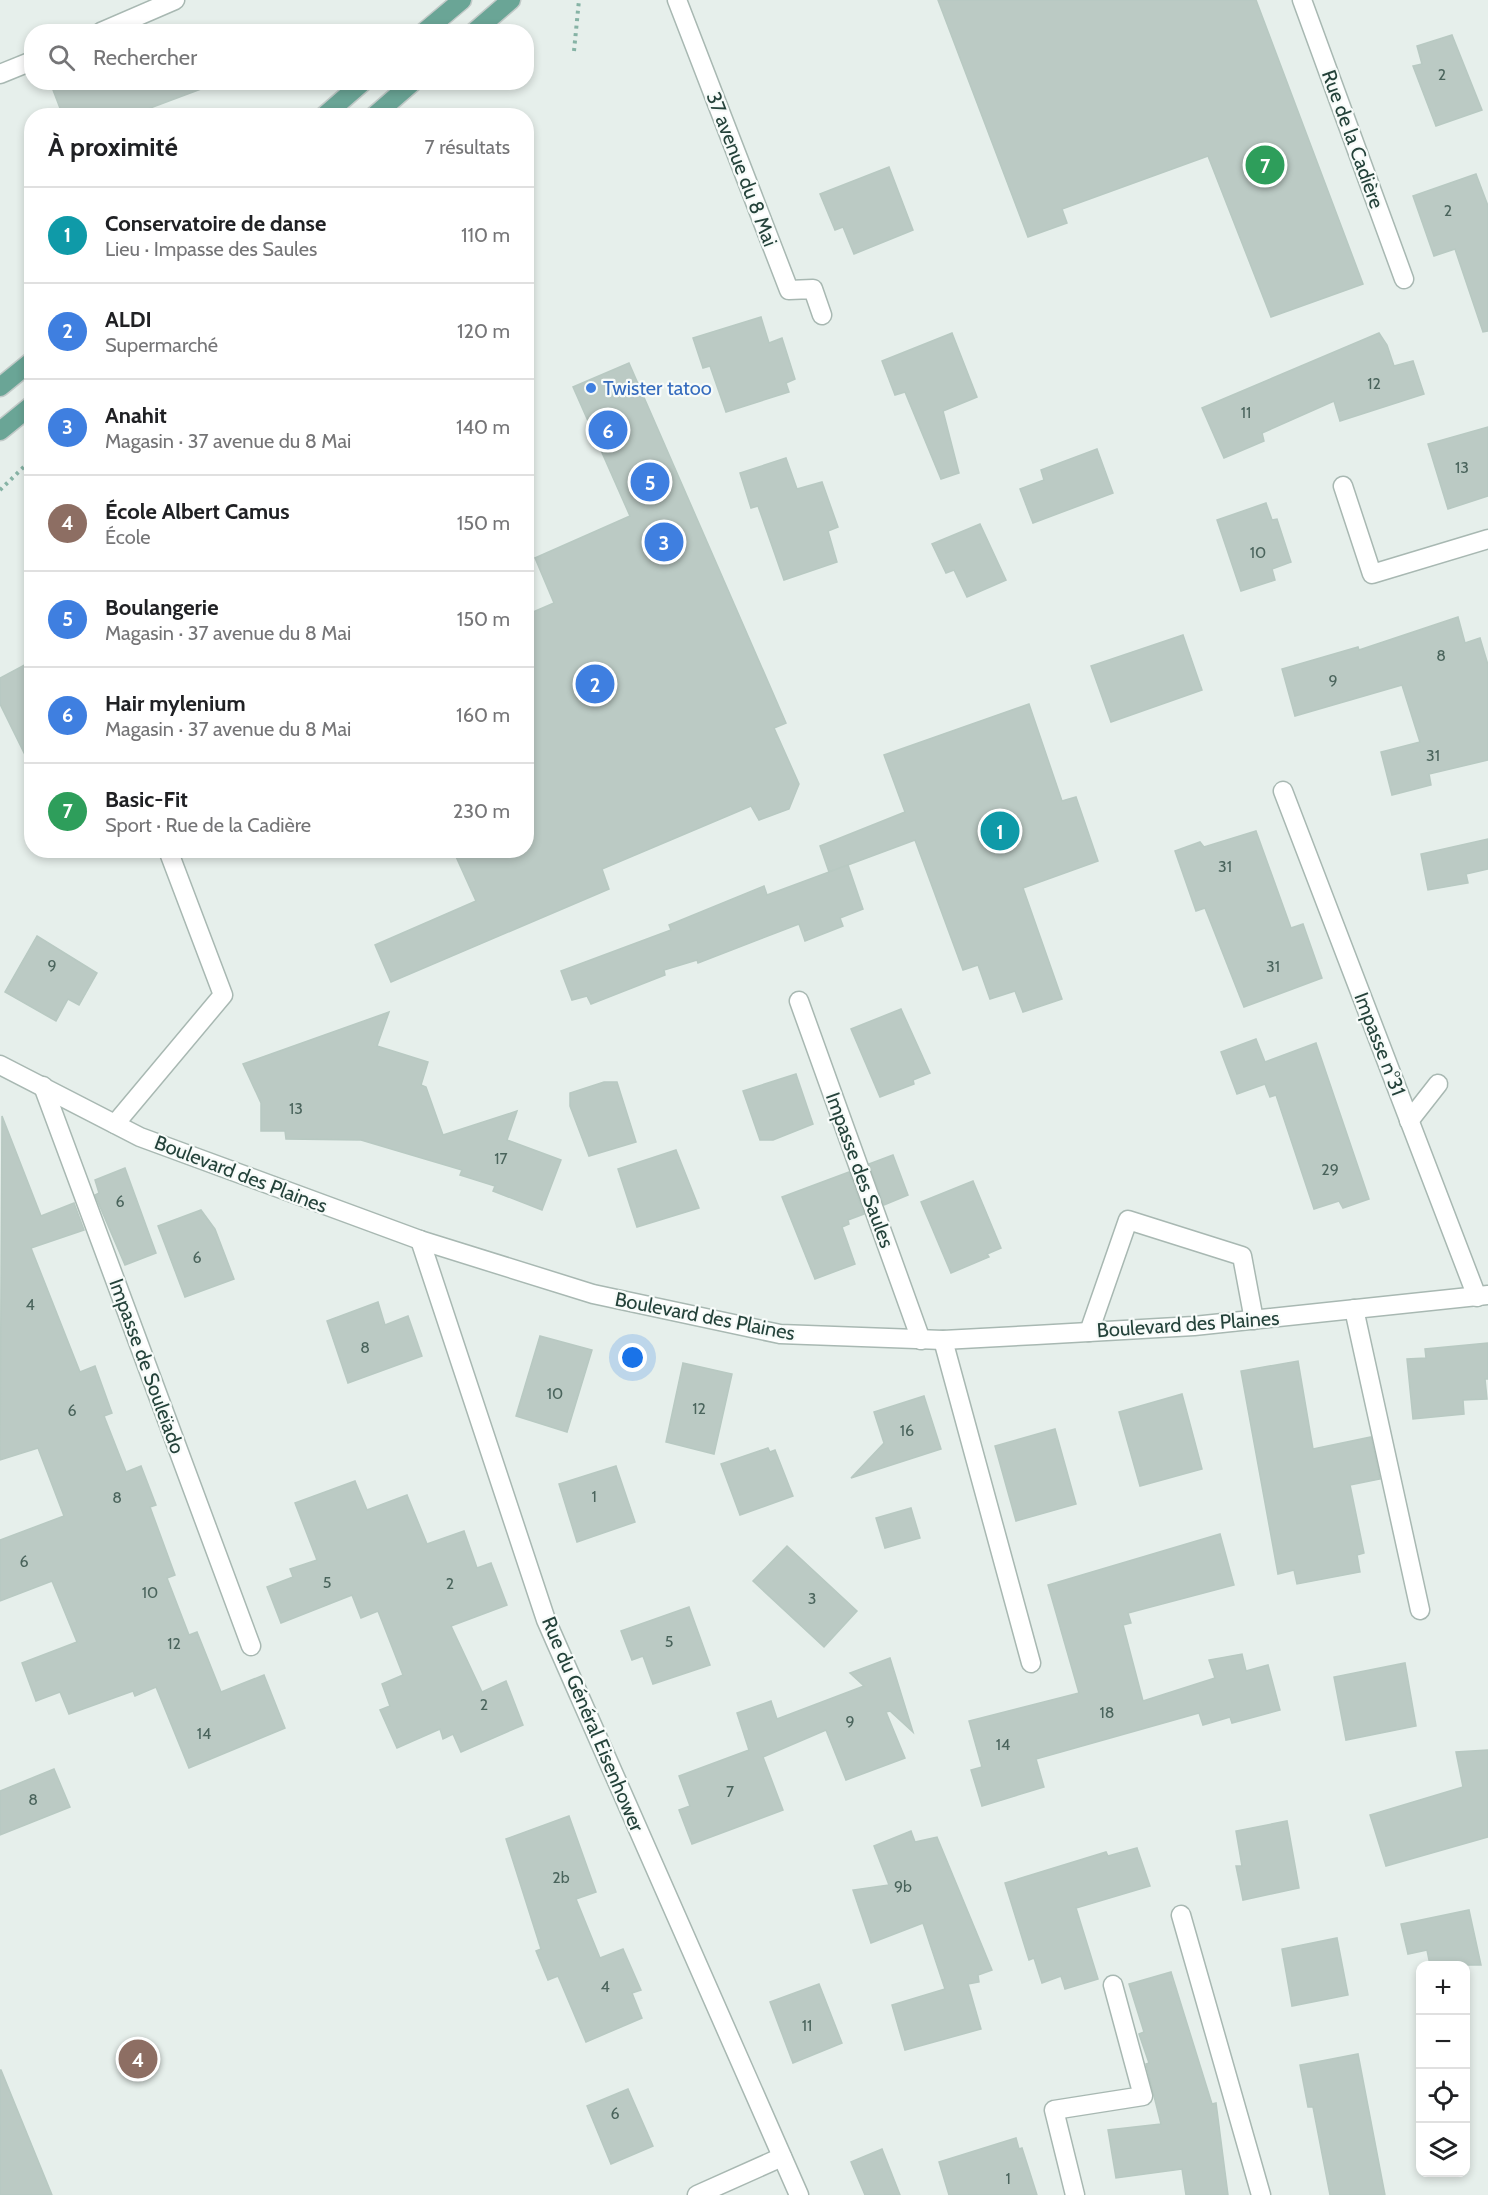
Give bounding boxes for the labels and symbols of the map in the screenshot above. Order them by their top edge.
house number: 2 [1438,65,1446,84]
street label: Rue de la Cadière [1317,67,1389,211]
street label: 37 avenue du 8 Mai [701,88,783,250]
pin: 7 [1246,142,1284,188]
house number: 2 [1444,201,1452,220]
house number: 12 [1367,374,1381,393]
place label: Twister tatoo [603,376,712,400]
marker: Twister tatoo [584,381,598,395]
house number: 11 [1241,403,1251,422]
pin: 6 [588,408,628,452]
house number: 13 [1455,458,1469,477]
pin: 5 [630,460,670,504]
pin: 3 [644,520,684,564]
house number: 10 [1250,543,1266,562]
house number: 8 [1436,646,1446,665]
pin: 2 [576,662,614,706]
house number: 9 [1328,671,1338,690]
house number: 31 [1426,746,1440,765]
pin: 1 [980,808,1020,854]
house number: 31 [1218,857,1232,876]
house number: 9 [47,956,57,975]
house number: 31 [1266,957,1280,976]
street label: Impasse n°31 [1349,989,1411,1099]
street label: Impasse des Saules [821,1089,899,1251]
house number: 13 [289,1099,303,1118]
street label: Boulevard des Plaines [151,1130,331,1218]
house number: 17 [494,1149,508,1168]
house number: 29 [1321,1160,1339,1179]
house number: 6 [115,1192,125,1211]
house number: 6 [192,1248,202,1267]
street label: Impasse de Souleïado [104,1275,190,1457]
street label: Boulevard des Plaines [613,1287,797,1345]
house number: 4 [25,1295,35,1314]
street label: Boulevard des Plaines [1096,1306,1280,1342]
house number: 8 [360,1338,370,1357]
your location [618,1343,647,1372]
house number: 10 [547,1384,563,1403]
house number: 12 [692,1399,706,1418]
house number: 6 [67,1401,77,1420]
house number: 16 [900,1421,914,1440]
house number: 1 [591,1487,597,1506]
house number: 8 [112,1488,122,1507]
house number: 6 [19,1552,29,1571]
house number: 5 [323,1573,331,1592]
house number: 2 [446,1574,454,1593]
house number: 10 [142,1583,158,1602]
house number: 3 [808,1589,816,1608]
street label: Rue du Général Eisenhower [537,1613,649,1836]
house number: 5 [665,1632,673,1651]
house number: 12 [167,1634,181,1653]
house number: 2 [480,1695,488,1714]
house number: 18 [1100,1703,1114,1722]
house number: 9 [845,1712,855,1731]
house number: 14 [197,1724,211,1743]
house number: 14 [996,1735,1010,1754]
house number: 7 [726,1782,734,1801]
house number: 8 [28,1790,38,1809]
house number: 2b [552,1868,570,1887]
house number: 9b [894,1877,912,1896]
house number: 4 [600,1977,610,1996]
house number: 11 [802,2016,812,2035]
pin: 4 [118,2036,158,2082]
house number: 6 [610,2104,620,2123]
house number: 1 [1005,2169,1011,2188]

